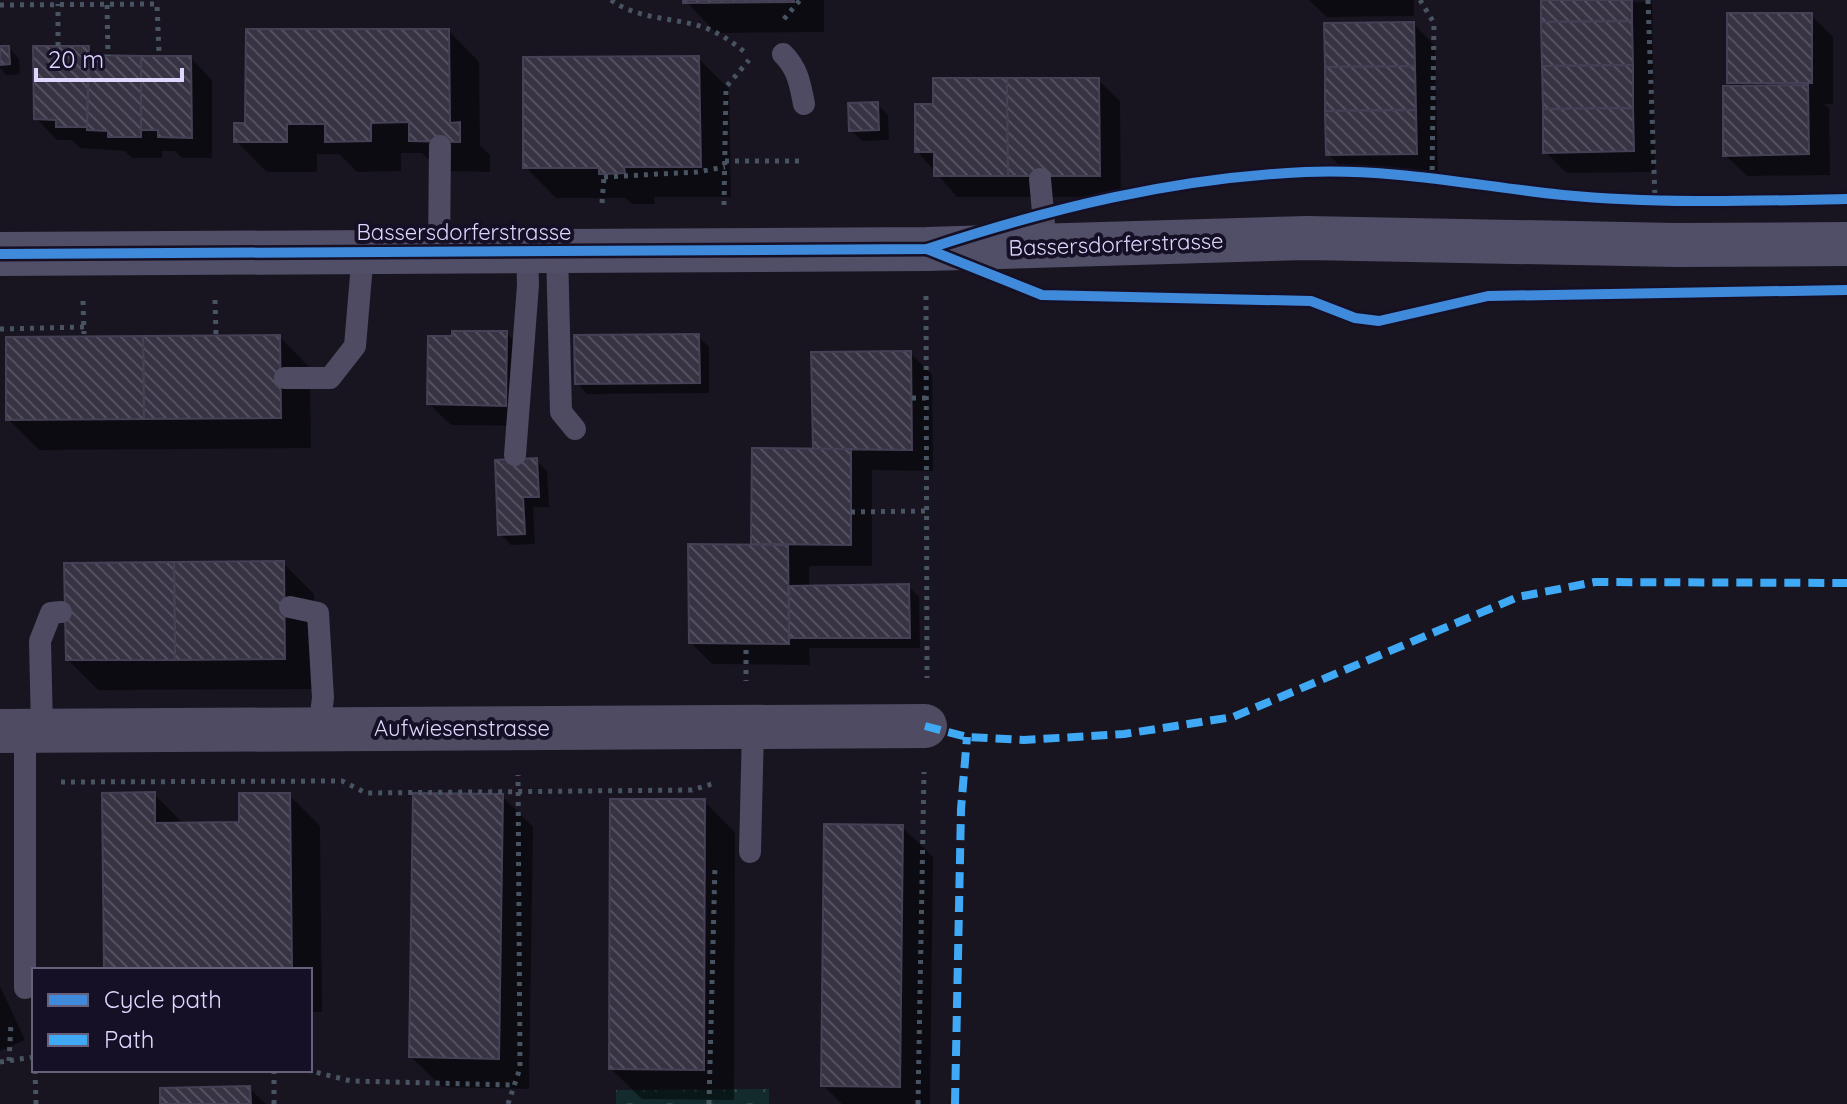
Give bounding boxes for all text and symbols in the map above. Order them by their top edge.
scale bar [36,32,182,82]
text: 20 m [48,44,104,74]
street label: Bassersdorferstrasse [357,218,571,246]
street label: Bassersdorferstrasse [1008,226,1224,262]
street label: Aufwiesenstrasse [374,714,550,742]
legend [32,968,312,1072]
text: Cycle path [104,984,222,1014]
text: Path [104,1024,155,1054]

